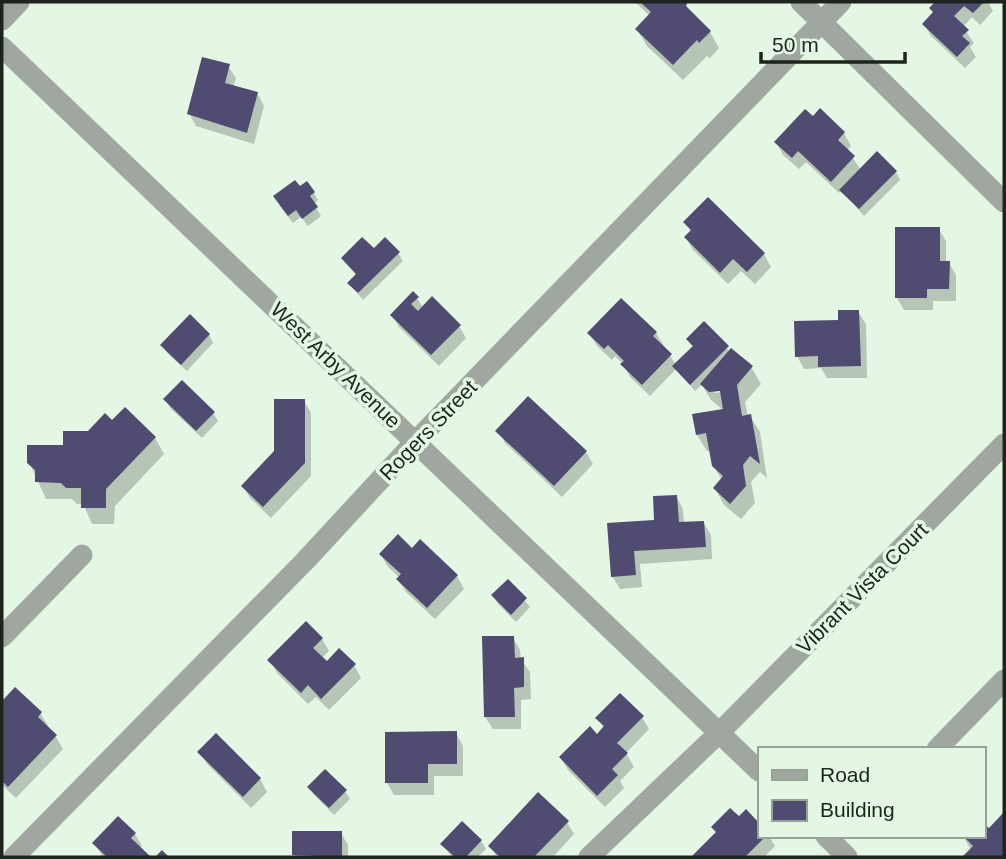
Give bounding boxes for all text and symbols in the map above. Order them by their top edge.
scale bar [761,21,904,65]
text: 50 m [772,33,819,56]
street label: West Arby Avenue [267,297,405,433]
street label: Rogers Street [375,375,481,485]
street label: Vibrant Vista Court [792,518,932,658]
legend [758,747,985,838]
text: Road [820,763,870,786]
text: Building [820,798,895,821]

